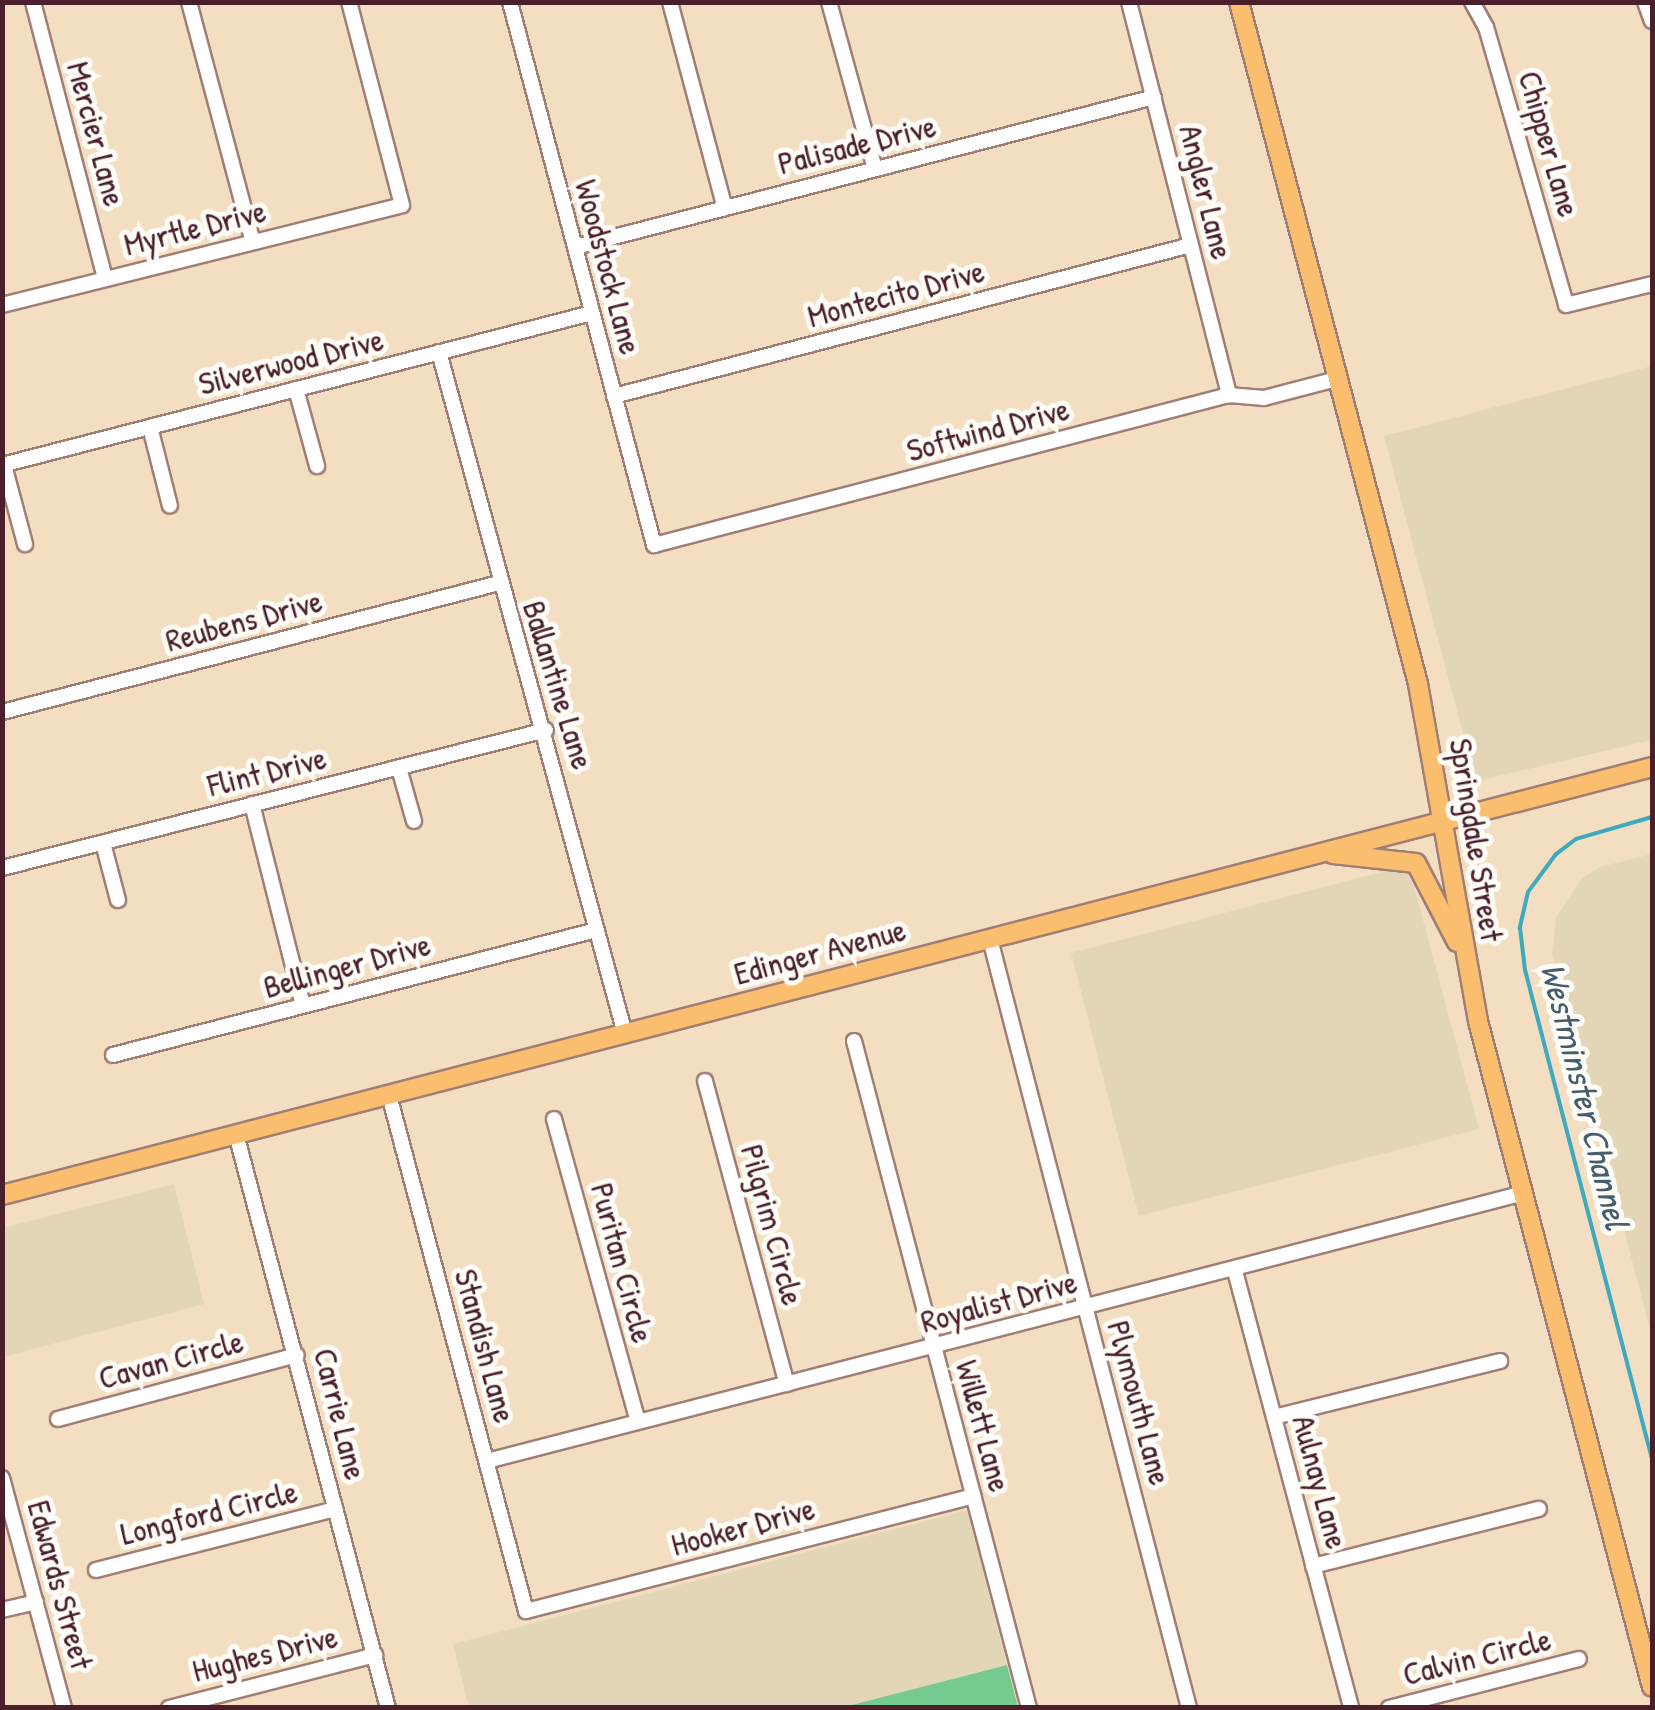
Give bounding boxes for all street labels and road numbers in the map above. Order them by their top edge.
street label: Mercier Lane [58,58,134,210]
street label: Chipper Lane [1510,67,1588,221]
street label: Palisade Drive [774,107,940,183]
street label: Angler Lane [1171,121,1241,263]
street label: Woodstock Lane [566,176,650,358]
street label: Myrtle Drive [120,192,270,264]
street label: Montecito Drive [804,252,988,336]
street label: Silverwood Drive [195,321,387,403]
street label: Softwind Drive [903,390,1073,470]
street label: Reubens Drive [162,582,326,660]
street label: Ballantine Lane [514,596,602,774]
street label: Springdale Street [1441,736,1511,944]
street label: Flint Drive [204,739,330,805]
street label: Edinger Avenue [730,911,910,993]
street label: Bellinger Drive [259,925,435,1007]
street label: Pilgrim Circle [732,1141,812,1309]
street label: Puritan Circle [582,1179,662,1347]
street label: Royalist Drive [917,1263,1081,1341]
street label: Standish Lane [446,1265,524,1427]
street label: Plymouth Lane [1099,1317,1179,1489]
street label: Cavan Circle [95,1322,247,1398]
street label: Carrie Lane [305,1345,375,1483]
street label: Willett Lane [947,1356,1019,1496]
street label: Aulnay Lane [1284,1411,1356,1553]
street label: Longford Circle [117,1473,301,1553]
street label: Hooker Drive [667,1489,819,1565]
street label: Edwards Street [19,1496,101,1674]
street label: Hughes Drive [189,1617,341,1691]
street label: Calvin Circle [1399,1620,1555,1694]

